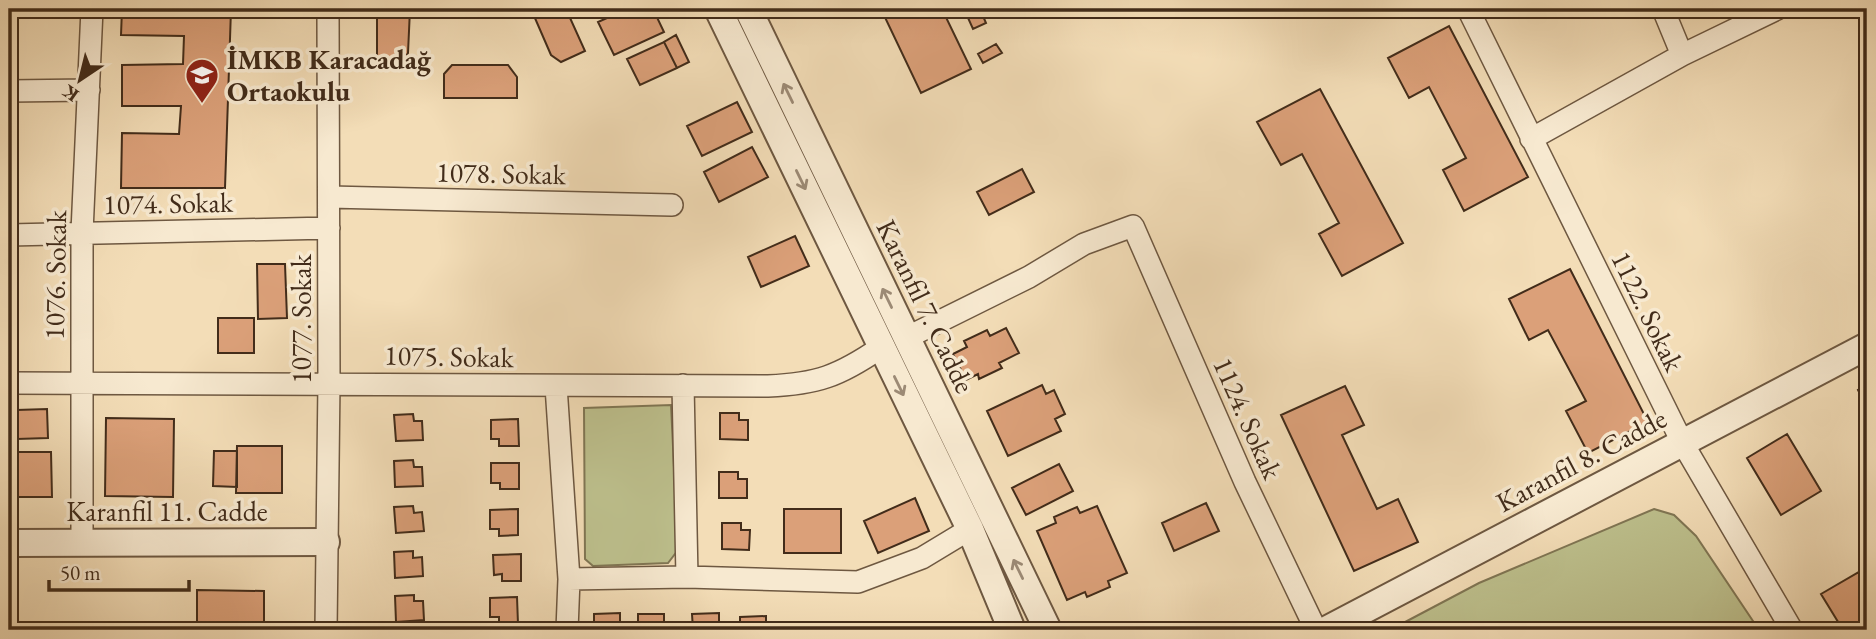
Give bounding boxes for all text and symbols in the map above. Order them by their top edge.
place label: İMKB Karacadağ Ortaokulu [227,41,432,109]
north arrow [46,46,116,116]
school or university icon: İMKB Karacadağ Ortaokulu [183,56,221,105]
text: K [57,79,84,108]
one-way arrow [781,83,795,104]
street label: 1078. Sokak [436,154,567,192]
one-way arrow [795,169,809,190]
street label: 1074. Sokak [103,184,234,222]
street label: 1076. Sokak [36,209,74,340]
street label: Karanfil 7. Cadde [869,214,983,399]
street label: 1122. Sokak [1603,245,1693,378]
street label: 1077. Sokak [283,253,319,384]
one-way arrow [880,288,893,309]
street label: 1075. Sokak [384,337,515,375]
street label: 1124. Sokak [1205,351,1291,485]
one-way arrow [892,375,906,396]
street label: Karanfil 8. Cadde [1489,400,1673,520]
street label: Karanfil 11. Cadde [66,493,268,529]
scale bar [49,548,189,592]
text: 50 m [60,559,101,586]
one-way arrow [1011,559,1025,580]

